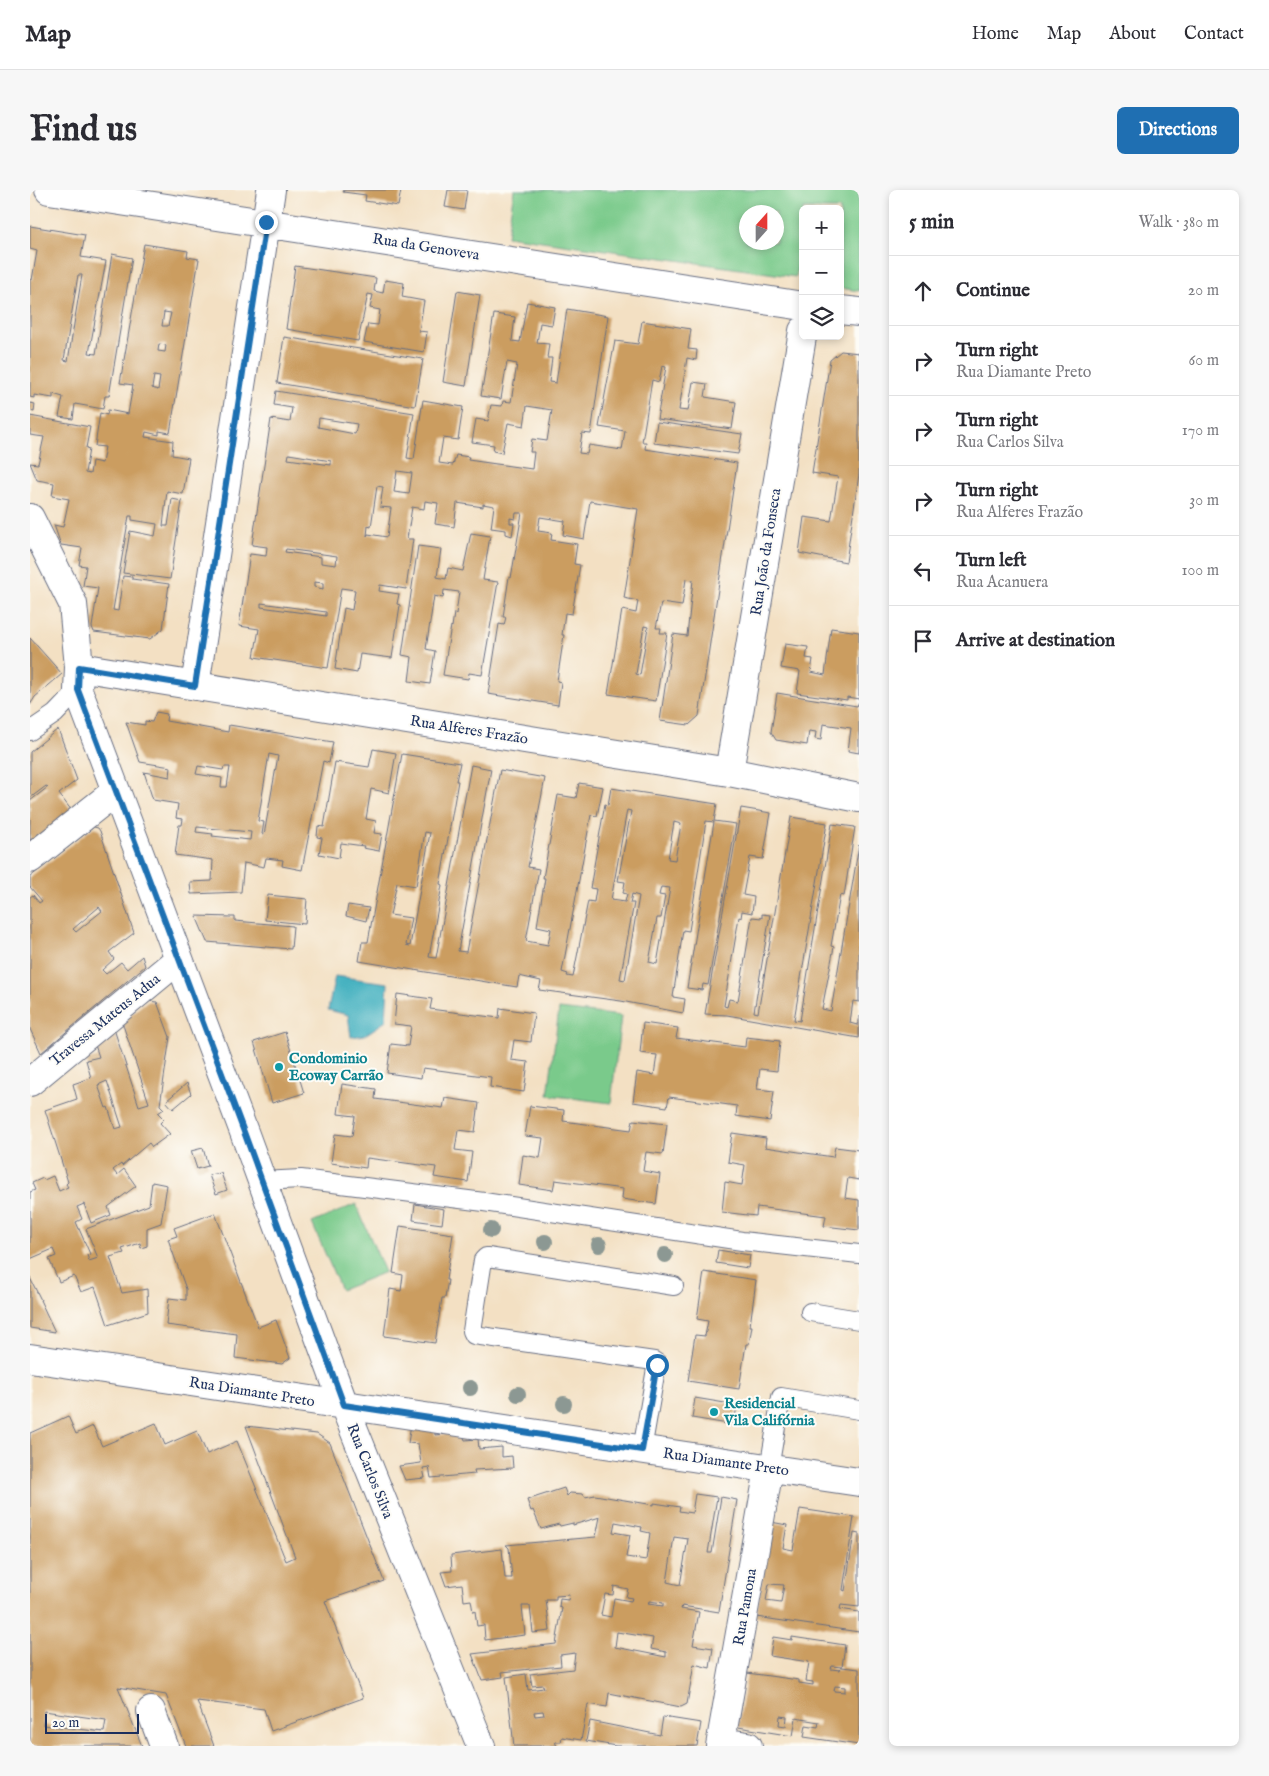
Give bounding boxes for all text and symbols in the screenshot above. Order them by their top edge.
text: Map [25,19,71,50]
text: Home [972,23,1019,46]
text: Map [1047,23,1081,46]
text: About [1109,23,1156,46]
text: Contact [1184,23,1244,46]
button: Directions [1117,107,1239,154]
text: Find us [30,108,137,153]
north arrow [739,205,784,250]
map controls [799,205,844,340]
button: + [799,205,844,250]
text: 5 min [909,209,954,236]
route end [255,211,278,234]
text: Walk · 380 m [1138,213,1219,233]
street label: Rua da Genoveva [371,229,481,265]
button: − [799,250,844,295]
icon: ahead [909,277,937,305]
text: Continue [956,279,1030,303]
text: 20 m [1188,281,1219,301]
button: layers [799,295,844,340]
text: Turn right [956,339,1038,363]
icon: right [909,347,937,375]
text: 60 m [1189,351,1219,371]
text: Rua Diamante Preto [956,363,1091,383]
text: Turn right [956,409,1038,433]
icon: right [909,417,937,445]
text: 170 m [1182,421,1219,441]
text: Rua Carlos Silva [956,433,1064,453]
text: Turn right [956,479,1038,503]
street label: Rua João da Fonseca [747,486,786,617]
icon: right [909,487,937,515]
text: 30 m [1189,491,1219,511]
text: Rua Alferes Frazão [956,503,1083,523]
text: Turn left [956,549,1027,573]
icon: left [909,557,937,585]
text: 100 m [1182,561,1219,581]
text: Rua Acanuera [956,573,1048,593]
icon: arrive [909,627,937,655]
text: Arrive at destination [956,629,1115,653]
street label: Rua Alferes Frazão [409,711,529,749]
street label: Travessa Mateus Adua [46,969,164,1070]
place label: Condominio Ecoway Carrão [289,1049,383,1085]
marker: Condominio Ecoway Carrão [273,1061,285,1073]
route start [646,1354,669,1377]
street label: Rua Diamante Preto [188,1373,316,1411]
place label: Residencial Vila Califórnia [723,1394,815,1430]
marker: Residencial Vila Califórnia [708,1406,720,1418]
street label: Rua Carlos Silva [342,1421,398,1522]
street label: Rua Diamante Preto [662,1444,790,1480]
street label: Rua Pamona [729,1566,761,1647]
scale bar [45,1711,139,1734]
text: 20 m [52,1714,79,1732]

